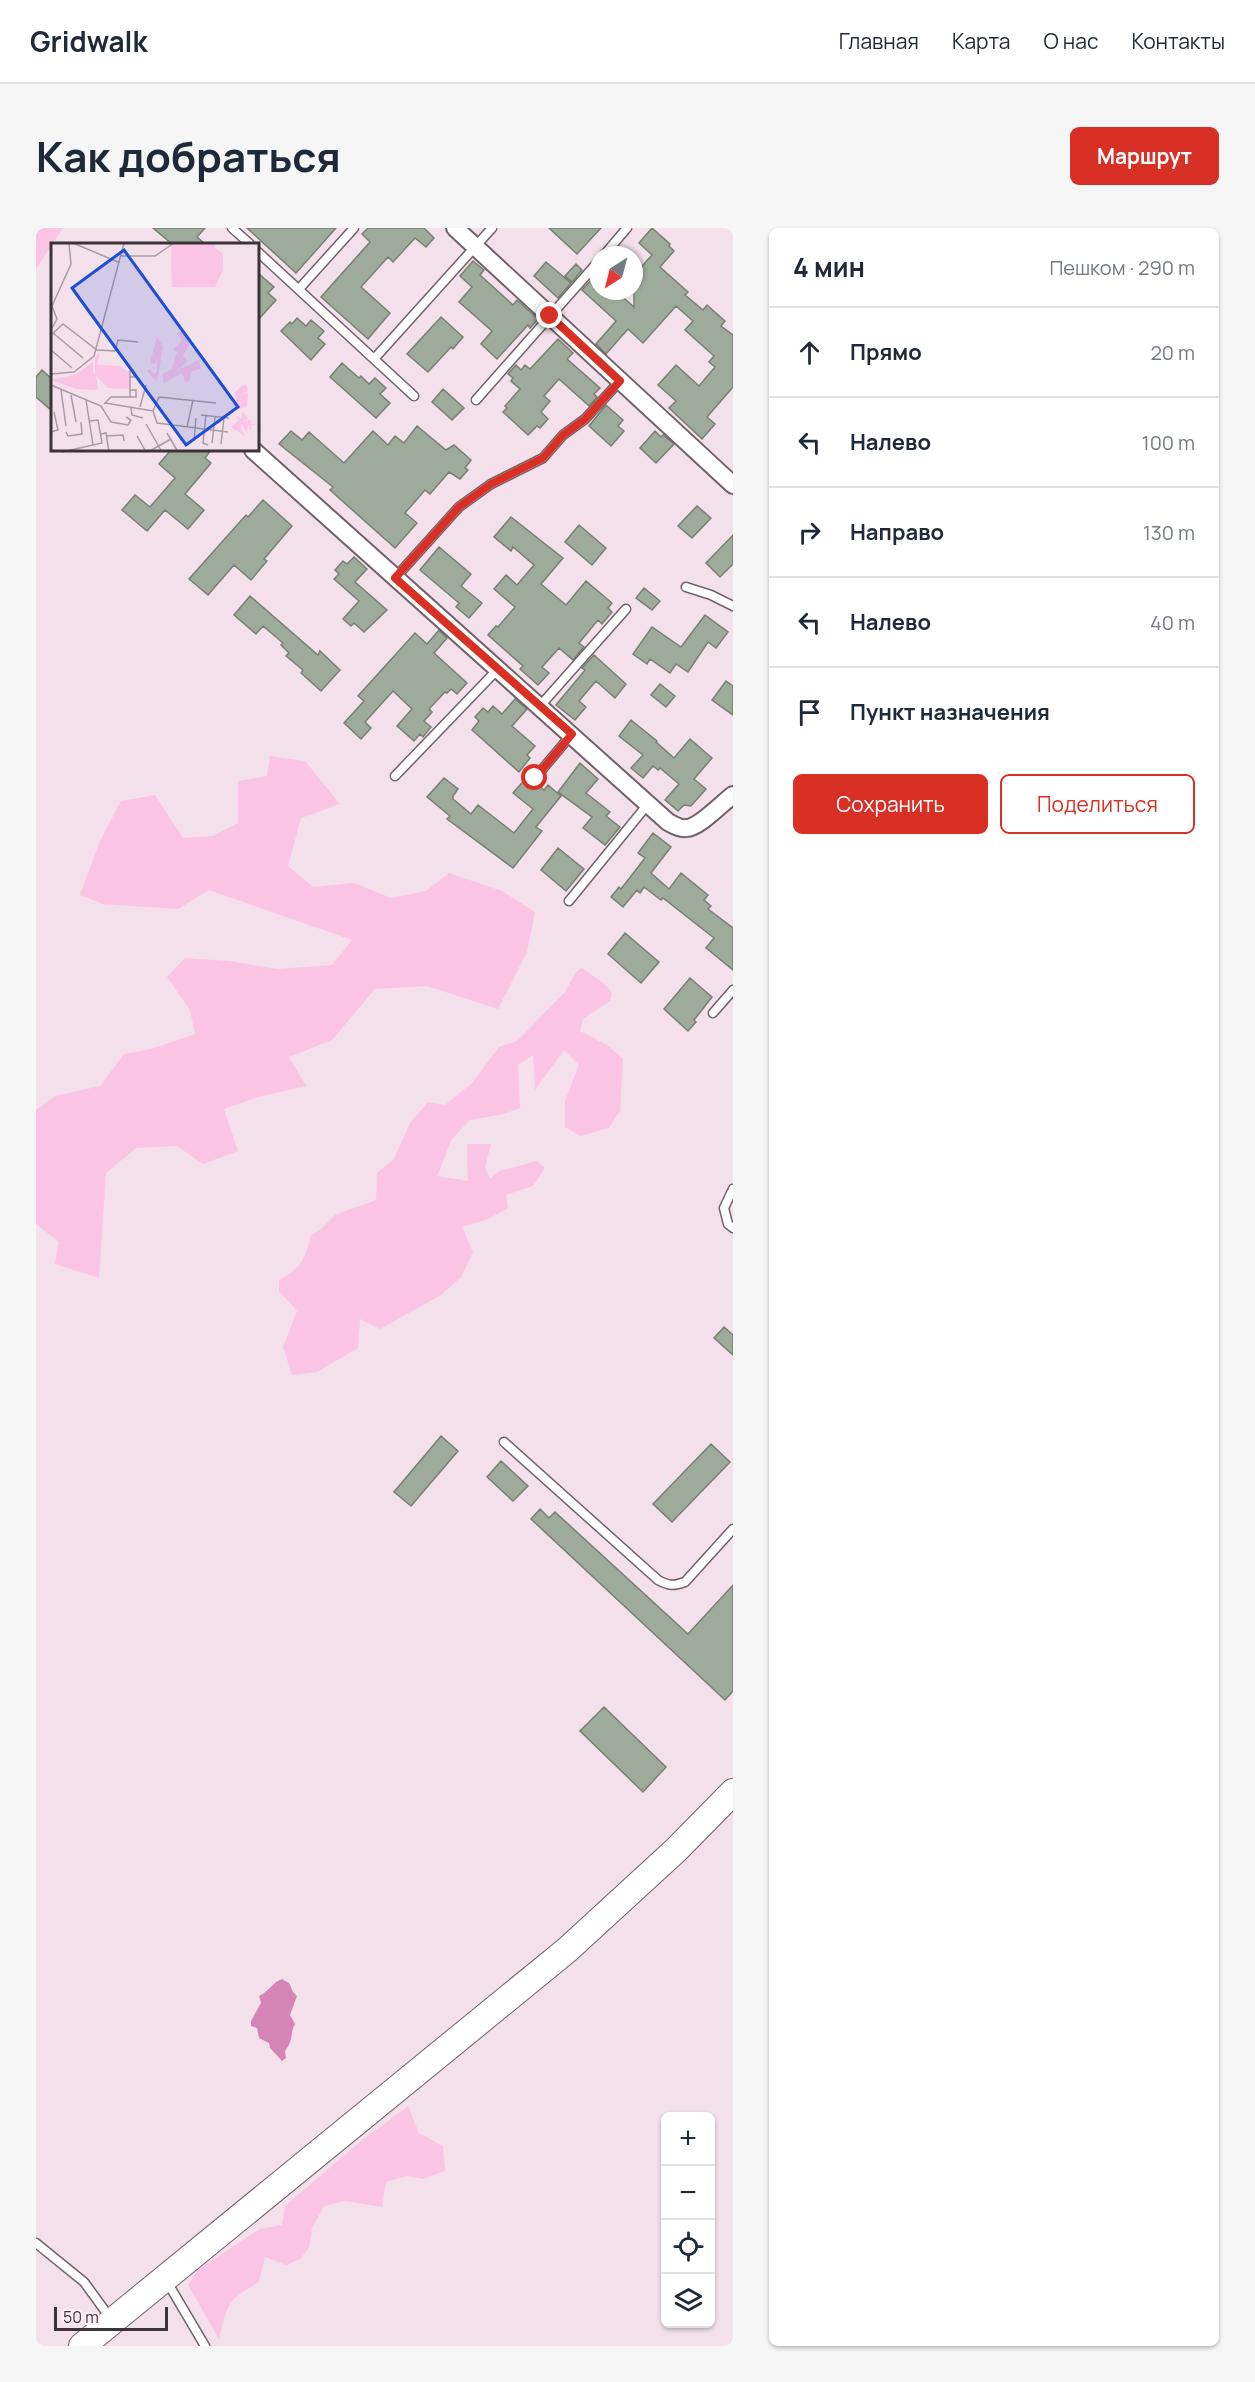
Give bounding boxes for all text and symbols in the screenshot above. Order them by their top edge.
text: Gridwalk [30,22,147,60]
text: Главная [839,27,919,55]
text: Карта [952,27,1010,55]
text: О нас [1043,27,1099,55]
text: Контакты [1132,27,1225,55]
text: Как добраться [36,127,341,185]
button: Маршрут [1070,127,1219,185]
inset map [51,243,260,452]
north arrow [589,246,643,300]
text: 4 мин [793,249,865,285]
text: Пешком · 290 m [1049,254,1195,281]
route end [536,302,562,328]
icon: ahead [793,336,826,369]
text: Прямо [850,337,922,367]
text: 20 m [1150,339,1195,366]
icon: left [793,426,826,459]
text: Налево [850,427,931,457]
text: 100 m [1142,429,1195,456]
icon: right [793,516,826,549]
text: Направо [850,517,944,547]
text: 130 m [1143,519,1195,546]
icon: left [793,606,826,639]
text: Налево [850,607,931,637]
text: 40 m [1150,609,1195,636]
icon: arrive [793,696,826,729]
text: Пункт назначения [850,697,1050,727]
route start [521,764,547,790]
button: Сохранить [793,774,988,834]
button: Поделиться [1000,774,1195,834]
map controls [661,2112,715,2328]
button: + [661,2112,715,2166]
button: − [661,2166,715,2220]
button: locate [661,2220,715,2274]
button: layers [661,2274,715,2328]
scale bar [54,2304,168,2332]
text: 50 m [63,2306,99,2328]

